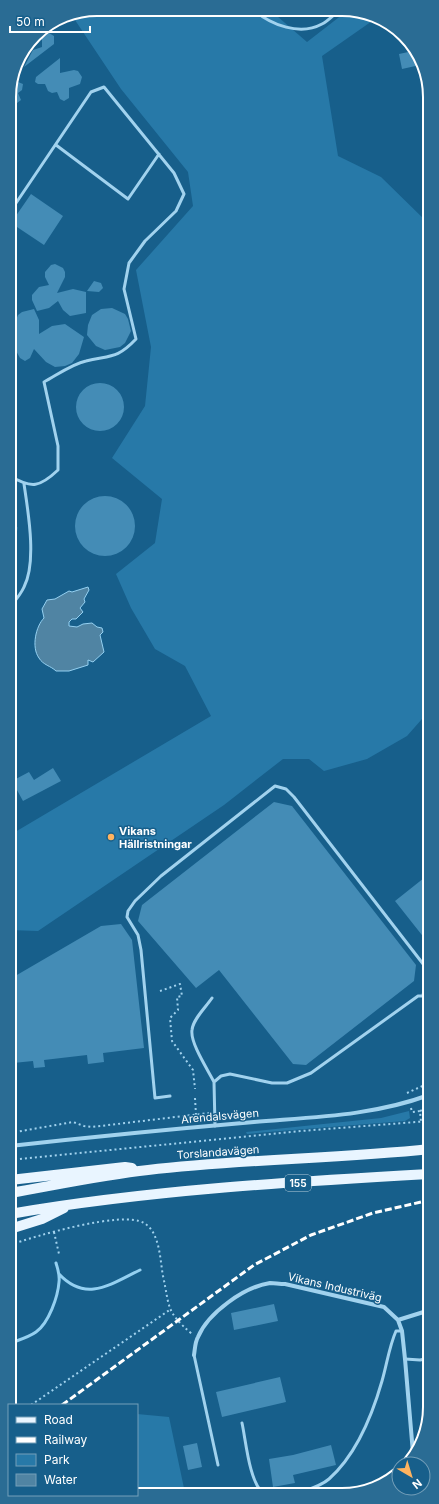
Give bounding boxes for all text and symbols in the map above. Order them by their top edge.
scale bar [10,8,90,34]
text: 50 m [16,14,45,29]
place label: Vikans Hällristningar [119,824,192,851]
marker: Vikans Hällristningar [106,832,116,842]
street label: Arendalsvägen [181,1106,259,1126]
street label: Torslandavägen [176,1142,260,1162]
road number: 155 [285,1175,311,1191]
street label: Vikans Industriväg [287,1269,383,1305]
legend [8,1404,138,1496]
text: Road [44,1412,73,1427]
text: Railway [44,1432,88,1447]
text: Park [44,1452,70,1467]
north arrow [391,1456,431,1496]
text: Water [44,1472,78,1487]
text: N [410,1476,425,1492]

